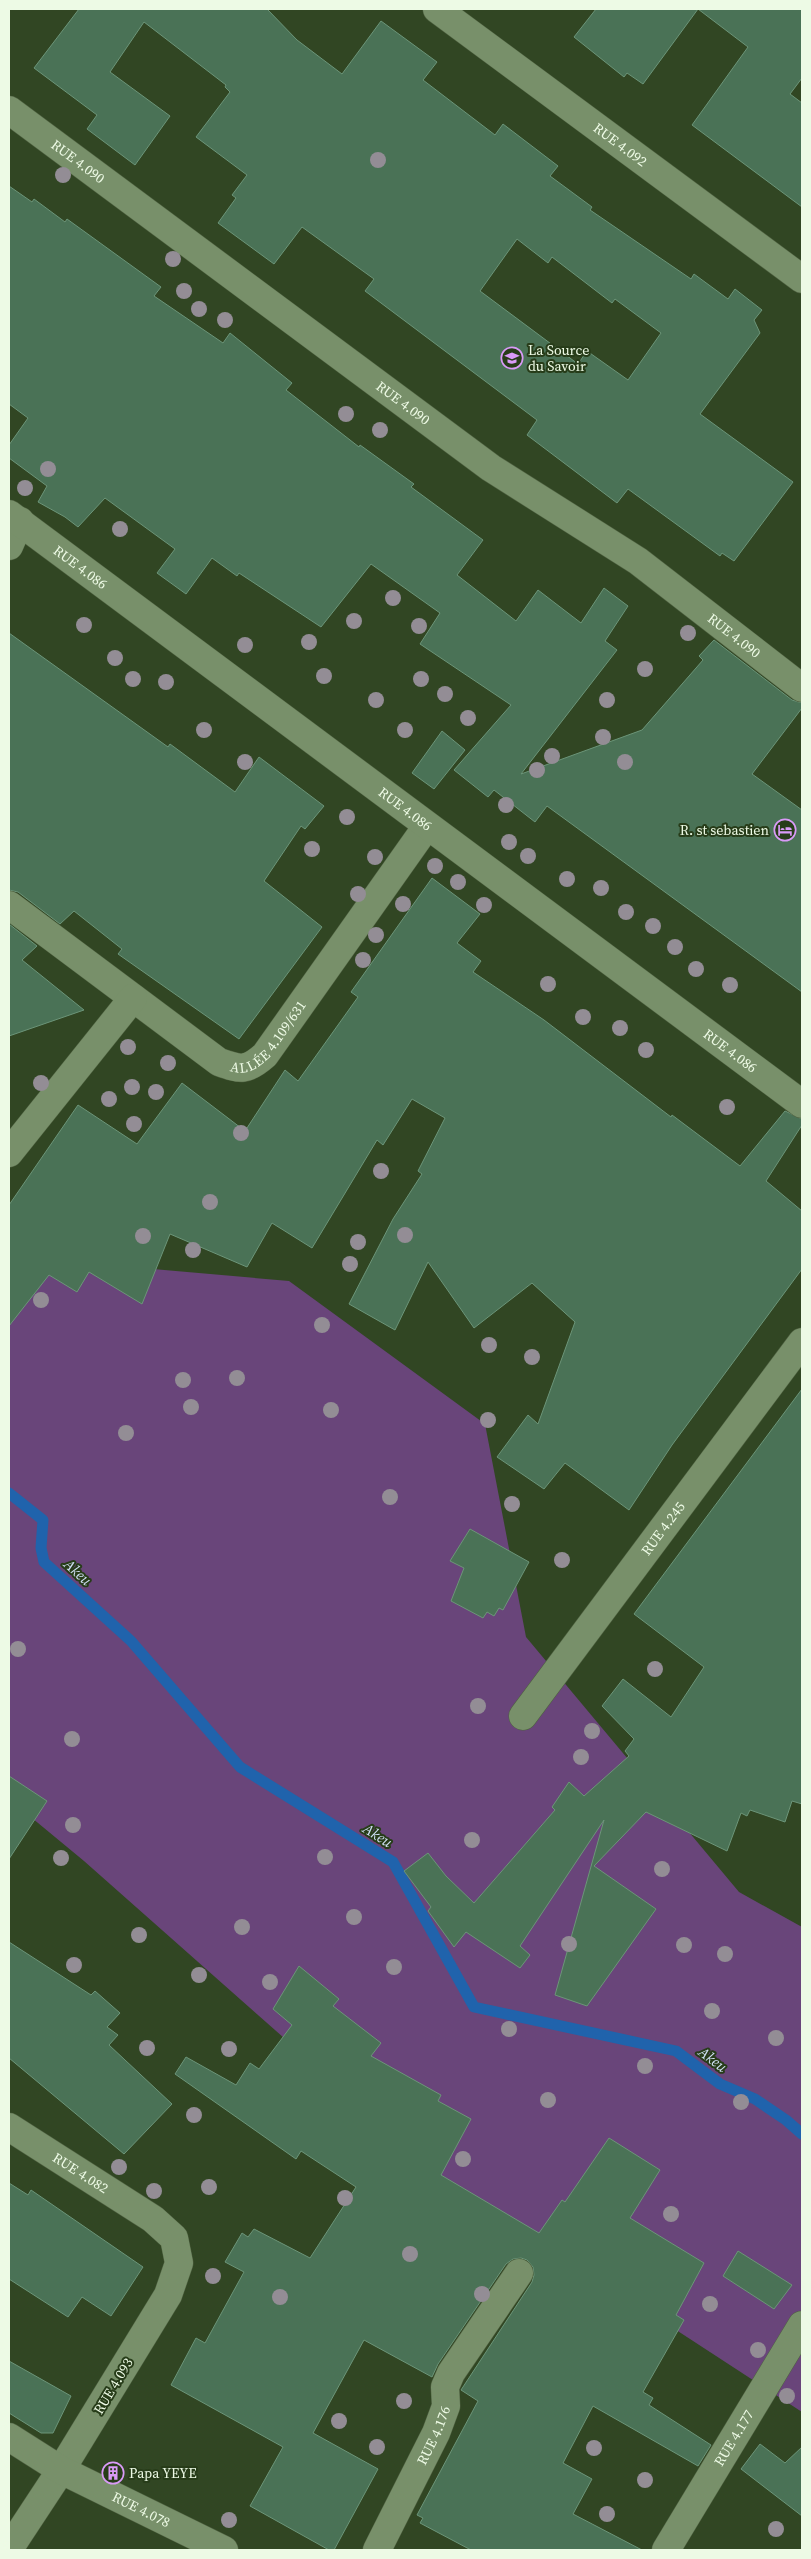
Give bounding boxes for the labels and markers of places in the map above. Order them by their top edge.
place label: La Source du Savoir [528,340,589,376]
school or university icon: La Source du Savoir [500,346,524,370]
hotel icon: R. st sebastien [773,818,797,842]
place label: R. st sebastien [680,820,770,840]
building icon: Papa YEYE [101,2461,125,2485]
place label: Papa YEYE [129,2463,197,2483]

